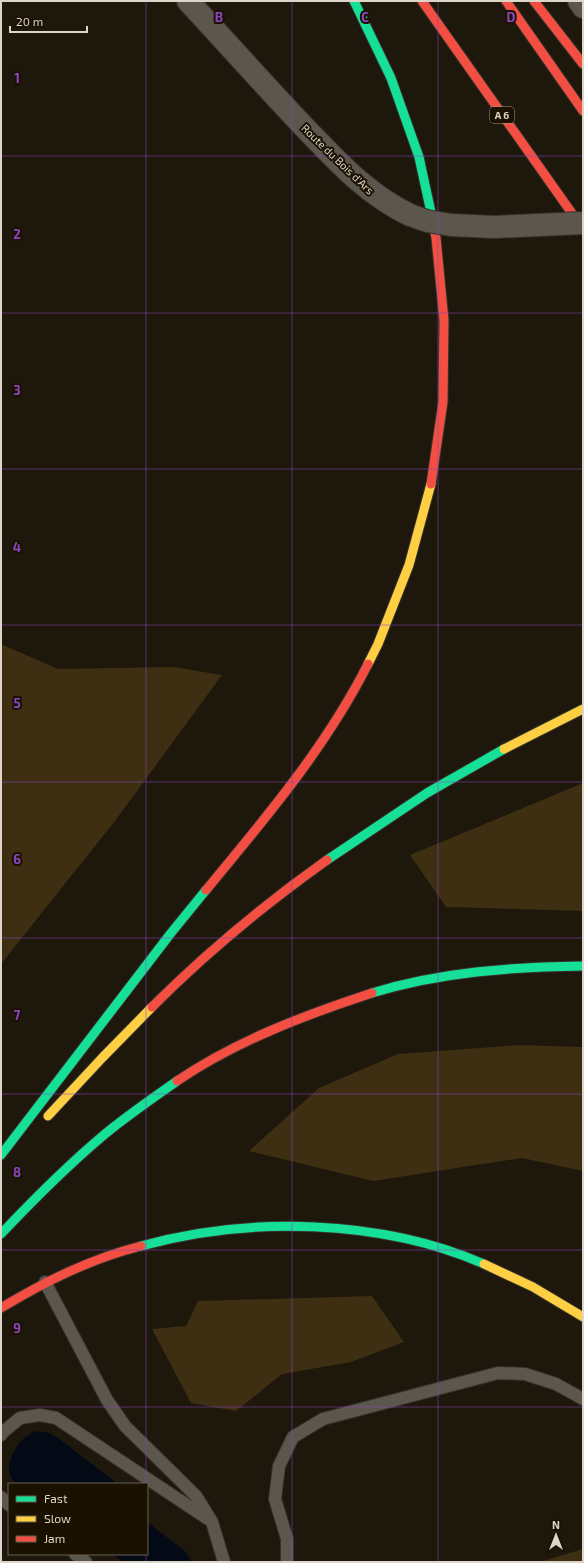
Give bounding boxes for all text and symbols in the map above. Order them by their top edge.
scale bar [10,8,87,34]
text: B [215,9,223,25]
text: C [361,9,369,25]
text: D [507,9,516,25]
text: 20 m [16,14,43,28]
text: 1 [14,70,20,86]
road number: A 6 [490,107,514,123]
street label: Route du Bois d'Ars [299,121,377,197]
text: 2 [13,226,21,242]
text: 3 [13,382,21,398]
text: 4 [13,539,21,555]
text: 5 [13,695,21,711]
text: 6 [13,851,21,867]
text: 7 [14,1007,21,1023]
text: 8 [13,1164,21,1180]
text: 9 [13,1320,21,1336]
legend [8,1483,148,1555]
text: Fast [44,1491,68,1505]
text: Slow [44,1511,71,1525]
north arrow [536,1515,576,1555]
text: N [552,1518,560,1531]
text: Jam [44,1531,65,1545]

